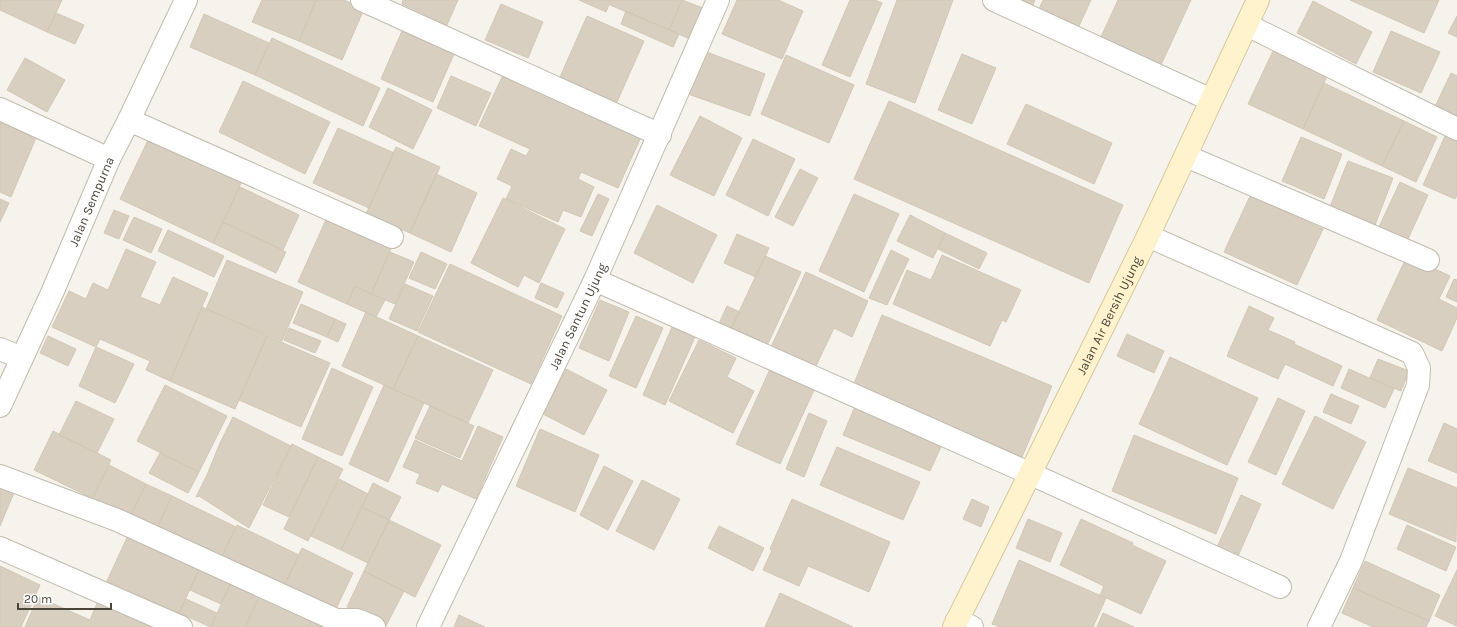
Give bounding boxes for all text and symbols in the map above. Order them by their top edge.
street label: Jalan Sempurna [65,154,117,249]
street label: Jalan Air Bersih Ujung [1073,253,1145,377]
street label: Jalan Santun Ujung [546,260,609,372]
scale bar [18,585,111,611]
text: 20 m [24,592,52,606]

